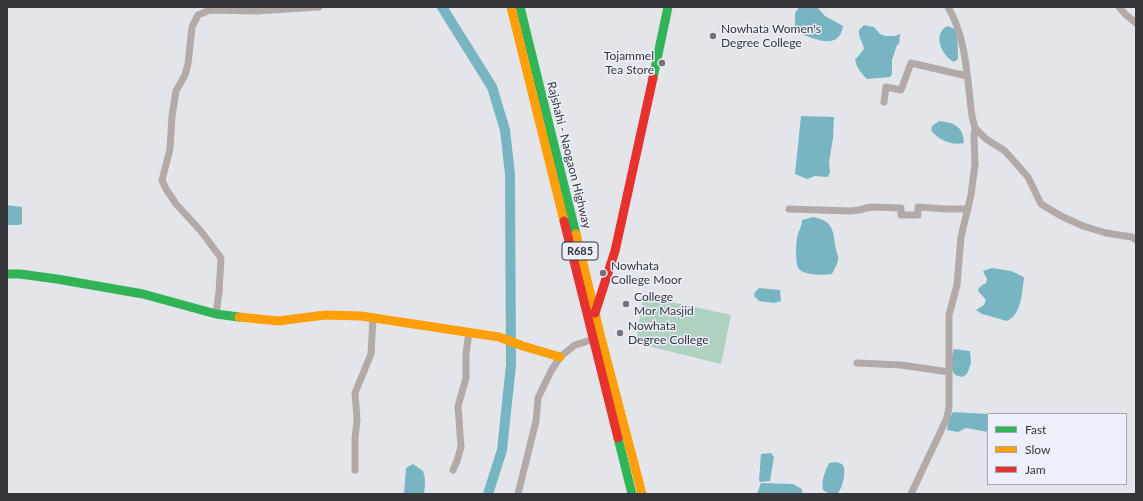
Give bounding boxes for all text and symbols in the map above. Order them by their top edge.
place label: Nowhata Women's Degree College [721,22,821,50]
marker: Nowhata Women's Degree College [708,31,718,41]
place label: Tojammel Tea Store [604,49,654,77]
marker: Tojammel Tea Store [657,58,667,68]
street label: Rajshahi - Naogaon Highway [544,80,594,230]
road number: R685 [562,242,598,260]
place label: Nowhata College Moor [611,259,682,287]
marker: Nowhata College Moor [598,268,608,278]
place label: College Mor Masjid [634,290,694,318]
marker: College Mor Masjid [621,299,631,309]
place label: Nowhata Degree College [628,319,709,347]
marker: Nowhata Degree College [615,328,625,338]
legend [987,413,1127,485]
text: Fast [1025,422,1046,437]
text: Slow [1025,442,1050,457]
text: Jam [1025,462,1046,477]

